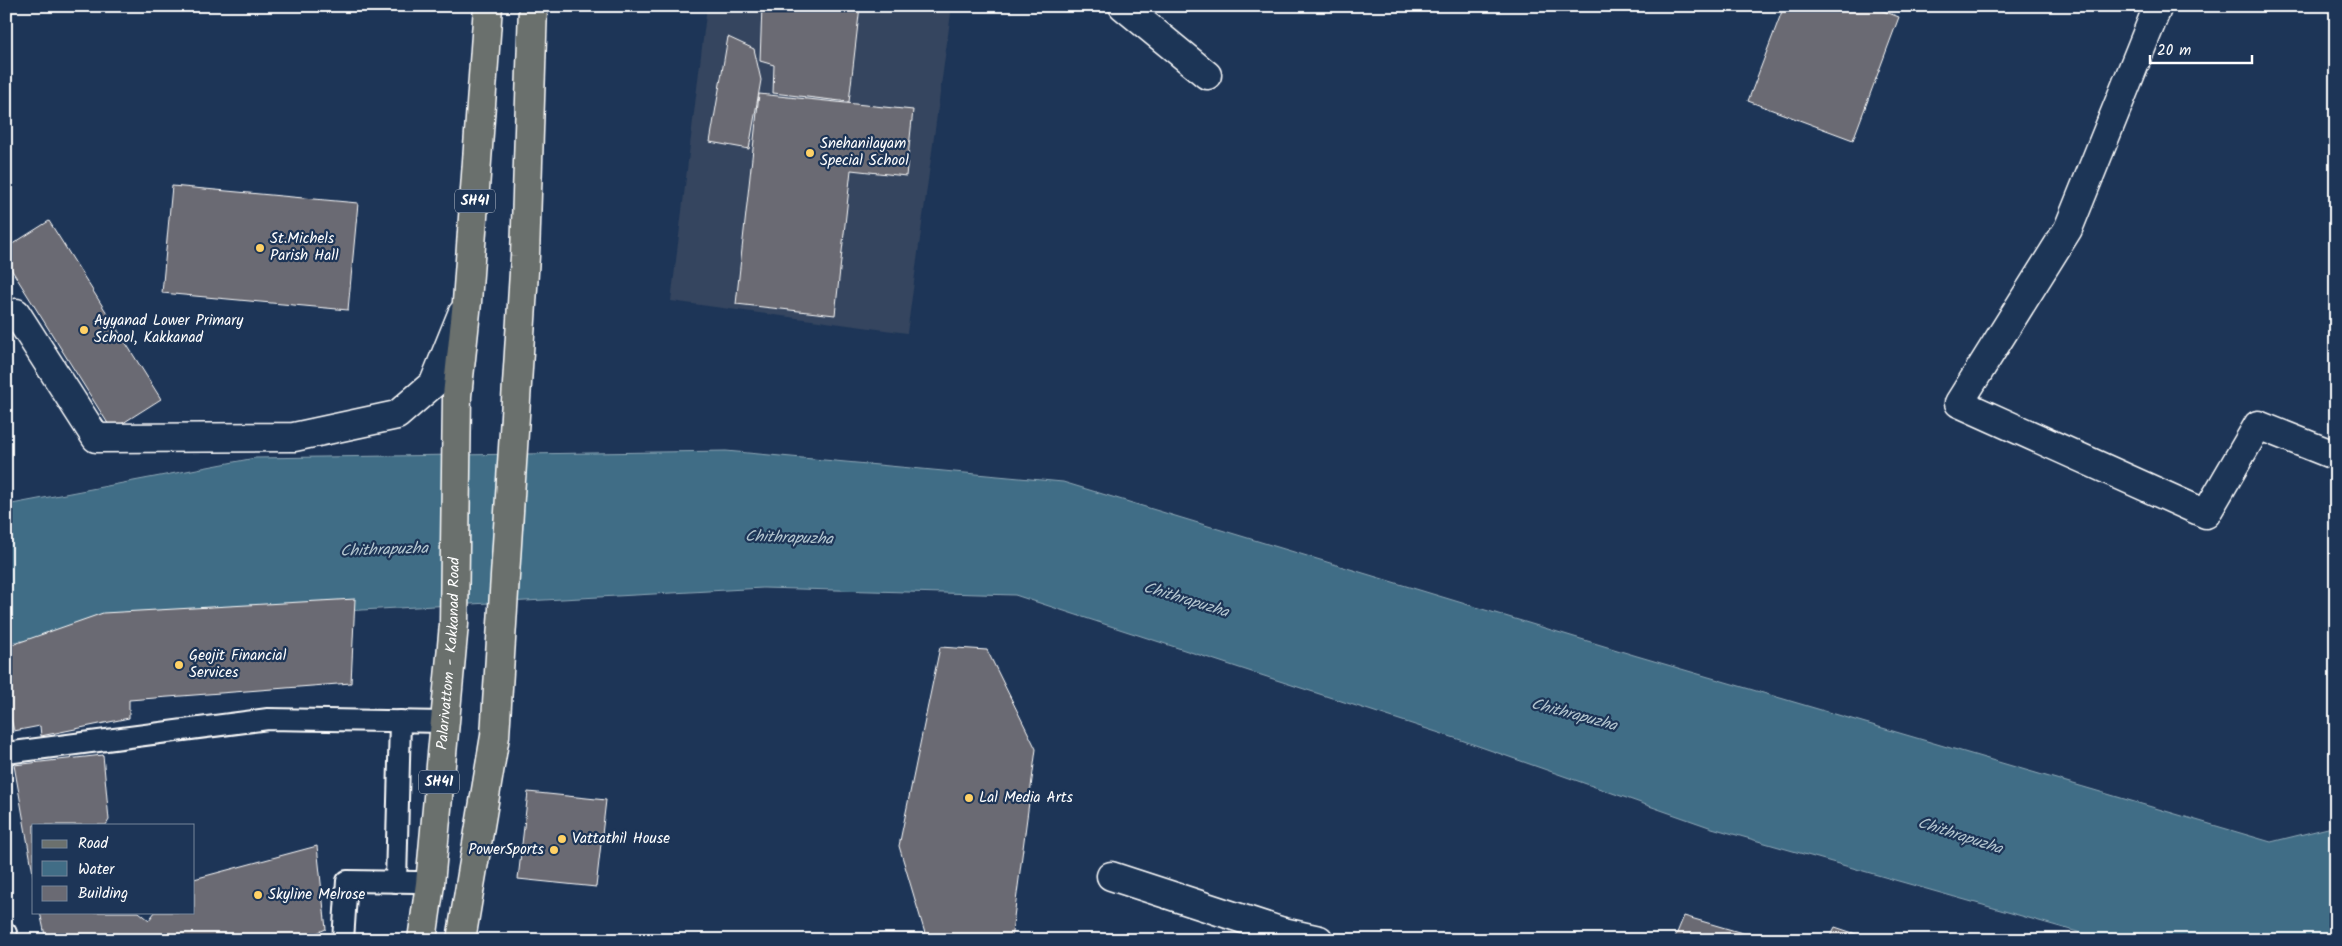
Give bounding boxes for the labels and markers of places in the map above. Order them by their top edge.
place label: Snehanilayam Special School [820,132,909,173]
marker: Snehanilayam Special School [804,147,816,159]
place label: St.Michels Parish Hall [270,227,339,268]
marker: St.Michels Parish Hall [254,242,266,254]
place label: Ayyanad Lower Primary School, Kakkanad [94,309,244,350]
marker: Ayyanad Lower Primary School, Kakkanad [78,324,90,336]
place label: Geojit Financial Services [189,644,287,685]
marker: Geojit Financial Services [173,659,185,671]
place label: Lal Media Arts [979,786,1073,810]
marker: Lal Media Arts [963,792,975,804]
place label: Vattathil House [572,827,670,851]
marker: Vattathil House [556,833,568,845]
place label: PowerSports [468,838,545,862]
marker: PowerSports [548,844,560,856]
place label: Skyline Melrose [268,883,365,907]
marker: Skyline Melrose [252,889,264,901]

